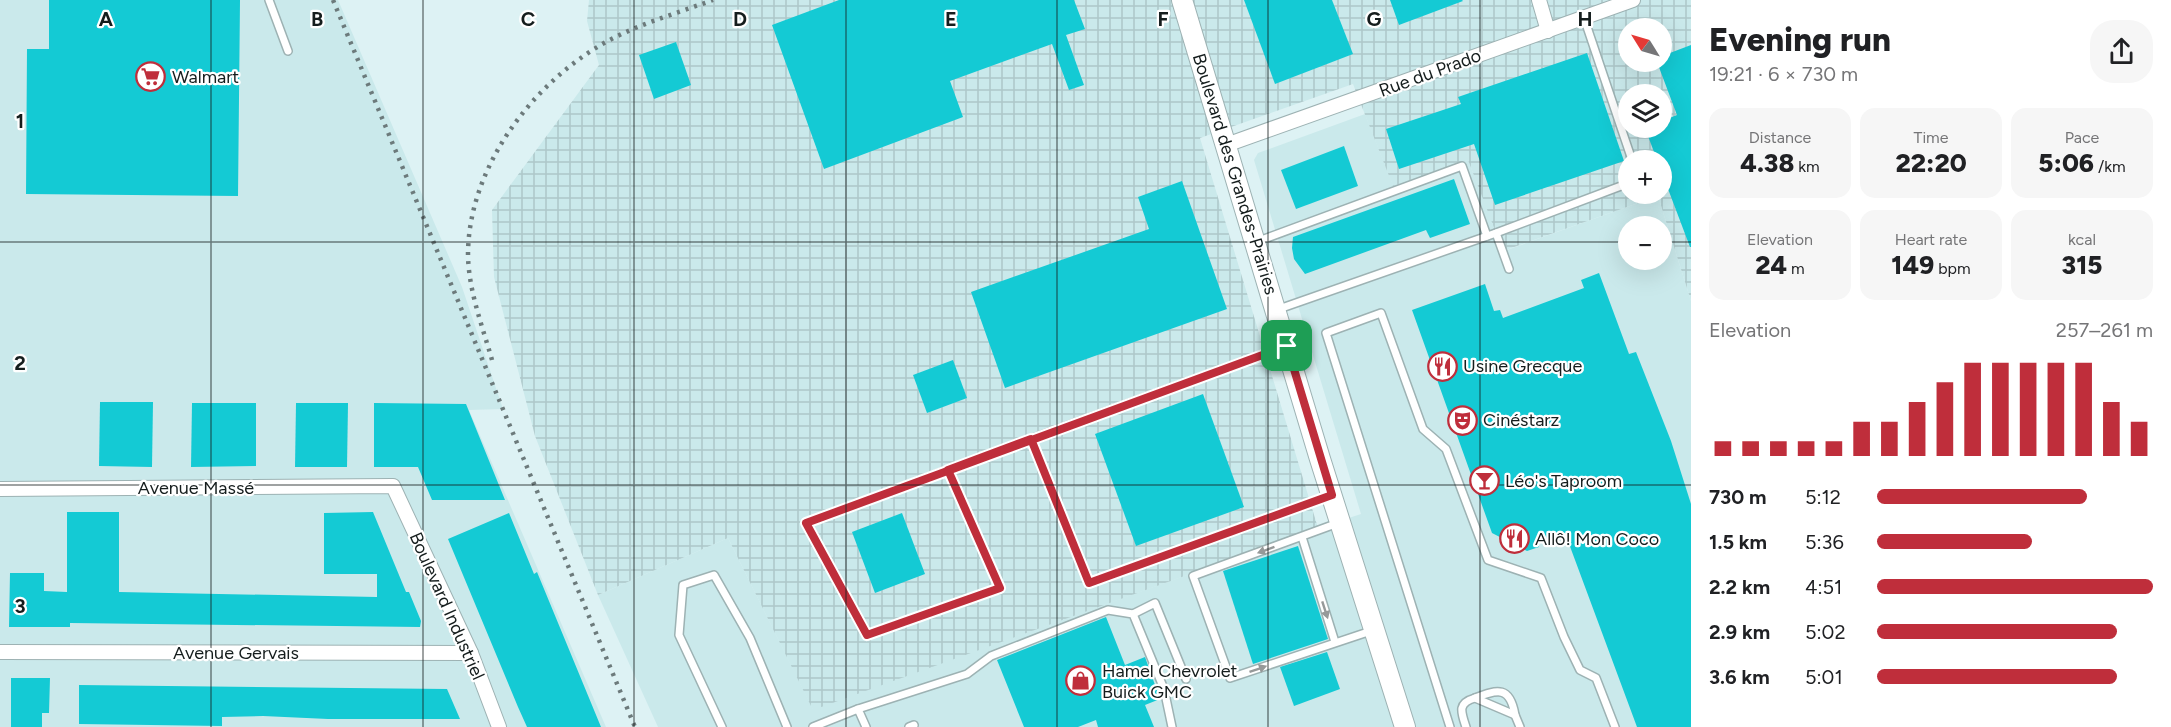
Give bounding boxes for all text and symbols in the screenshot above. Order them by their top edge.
text: A [99,7,114,31]
text: B [311,7,323,31]
text: C [521,7,535,31]
text: D [733,7,747,31]
text: E [945,7,957,31]
text: F [1157,7,1169,31]
text: G [1367,7,1382,31]
text: H [1578,7,1593,31]
north arrow [1618,18,1672,72]
map controls [1618,18,1672,270]
text: Evening run [1709,20,1891,59]
button: share [2090,20,2153,83]
street label: Rue du Prado [1376,44,1484,102]
street label: Boulevard des Grandes-Prairies [1188,51,1282,297]
supermarket icon: Walmart [135,61,167,93]
text: 19:21 · 6 × 730 m [1709,62,1858,86]
place label: Walmart [172,66,239,88]
button: layers [1618,84,1672,138]
text: 1 [16,109,24,133]
text: Distance [1749,128,1811,147]
text: Time [1914,128,1948,147]
text: Pace [2065,128,2099,147]
text: 4.38 [1740,147,1794,179]
text: 22:20 [1895,147,1967,179]
text: 5:06 [2038,147,2094,179]
button: + [1618,150,1672,204]
text: km [1794,157,1820,176]
text: /km [2094,157,2126,176]
button: − [1618,216,1672,270]
text: Elevation [1747,230,1813,249]
text: Heart rate [1895,230,1967,249]
text: kcal [2068,230,2096,249]
text: 24 [1755,249,1787,281]
text: 149 [1891,249,1934,281]
text: 315 [2062,249,2102,281]
text: m [1787,259,1805,278]
text: bpm [1934,259,1971,278]
text: Elevation [1709,318,1791,342]
text: 257–261 m [2056,318,2153,342]
pin [1261,320,1312,371]
icon: arrive [1270,329,1303,362]
restaurant icon: Usine Grecque [1426,350,1458,382]
text: 2 [14,351,26,375]
place label: Usine Grecque [1463,355,1582,377]
theatre icon: Cinéstarz [1446,404,1478,436]
place label: Cinéstarz [1483,409,1559,431]
bar icon: Léo's Taproom [1468,465,1500,497]
place label: Léo's Taproom [1505,470,1622,492]
street label: Avenue Massé [138,477,254,499]
text: 730 m [1709,485,1766,509]
text: 5:12 [1805,485,1841,509]
restaurant icon: Allô! Mon Coco [1498,523,1530,555]
place label: Allô! Mon Coco [1535,528,1659,550]
street label: Boulevard Industriel [405,529,489,683]
text: 1.5 km [1709,530,1767,554]
text: 5:36 [1805,530,1844,554]
one-way arrow [1257,545,1275,555]
text: 2.2 km [1709,575,1770,599]
text: 4:51 [1805,575,1842,599]
text: 3 [14,594,26,618]
one-way arrow [1321,601,1330,619]
text: 2.9 km [1709,620,1770,644]
text: 5:02 [1805,620,1846,644]
street label: Avenue Gervais [173,642,299,664]
place label: Hamel Chevrolet Buick GMC [1102,660,1238,703]
one-way arrow [1249,663,1267,673]
shop icon: Hamel Chevrolet Buick GMC [1065,665,1097,697]
text: 3.6 km [1709,665,1770,689]
text: 5:01 [1805,665,1843,689]

